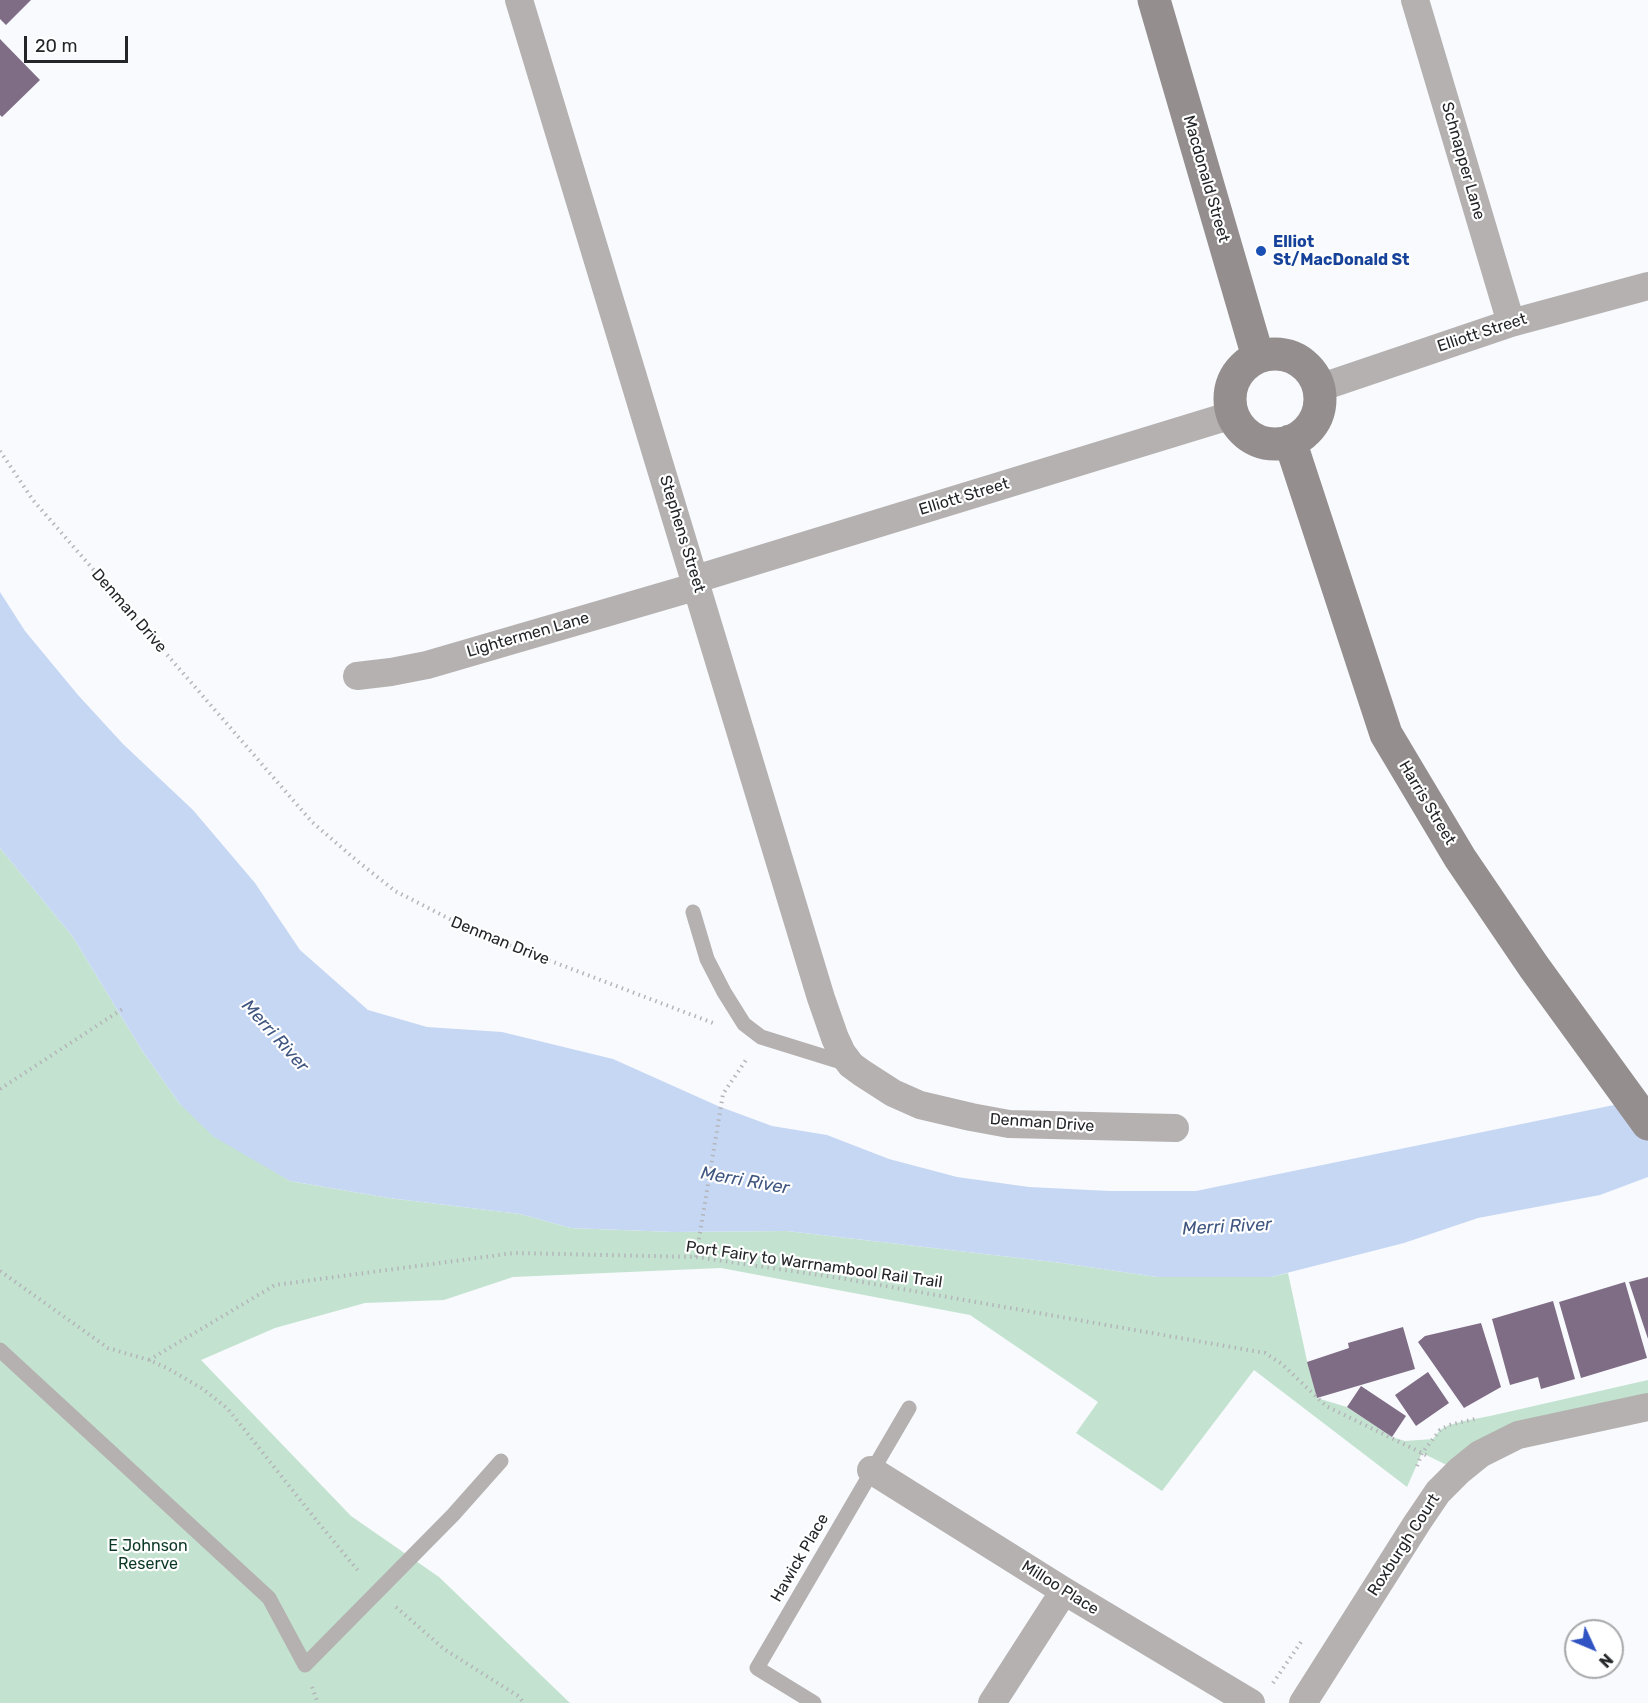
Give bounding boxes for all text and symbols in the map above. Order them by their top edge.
scale bar [27,24,130,62]
text: 20 m [35,35,77,57]
street label: Schnapper Lane [1437,100,1489,222]
street label: Macdonald Street [1179,113,1233,245]
place label: Elliot St/MacDonald St [1273,232,1410,270]
marker: Elliot St/MacDonald St [1254,244,1268,258]
street label: Elliott Street [1435,309,1529,357]
street label: Stephens Street [655,473,709,595]
street label: Elliott Street [917,474,1011,520]
street label: Denman Drive [87,565,171,657]
street label: Lightermen Lane [464,608,592,662]
street label: Harris Street [1394,758,1460,848]
street label: Denman Drive [448,912,552,970]
water label: Merri River [237,995,313,1077]
street label: Denman Drive [989,1110,1095,1136]
water label: Merri River [699,1163,791,1199]
water label: Merri River [1182,1214,1272,1240]
street label: Port Fairy to Warrnambool Rail Trail [685,1237,943,1293]
street label: Roxburgh Court [1364,1490,1444,1600]
street label: Hawick Place [767,1510,833,1606]
park label: E Johnson Reserve [108,1536,188,1574]
street label: Milloo Place [1018,1557,1102,1619]
north arrow [1564,1619,1624,1679]
text: N [1595,1650,1617,1671]

